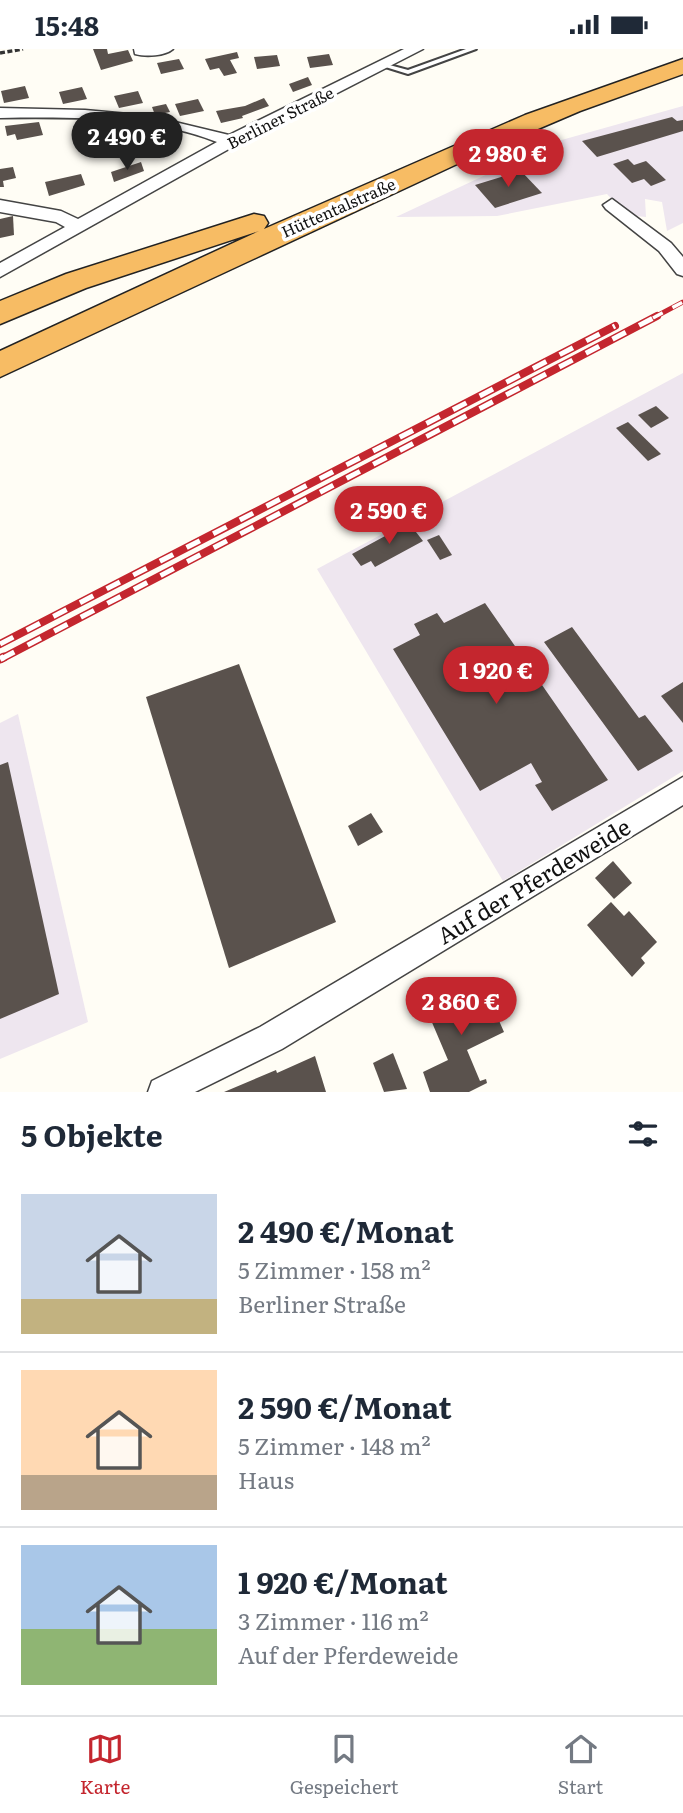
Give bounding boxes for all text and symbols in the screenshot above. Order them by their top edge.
text: 15:48 [35,5,99,44]
street label: Berliner Straße [222,80,338,154]
pin: 2 490 € [62,113,192,172]
text: 2 490 € [88,118,166,152]
pin: 2 980 € [443,129,573,189]
text: 2 980 € [469,135,547,169]
street label: Hüttentalstraße [277,171,399,243]
pin: 2 590 € [324,487,454,546]
text: 2 590 € [350,492,428,526]
pin: 1 920 € [431,647,561,706]
text: 1 920 € [459,652,533,686]
street label: Auf der Pferdeweide [430,809,636,951]
pin: 2 860 € [396,977,526,1037]
text: 2 860 € [422,983,500,1017]
text: 5 Objekte [21,1112,163,1156]
icon: filters [624,1115,662,1153]
text: 2 490 €/Monat [238,1208,454,1252]
icon: home [77,1222,161,1306]
text: 5 Zimmer · 158 m² [238,1252,431,1286]
text: Berliner Straße [238,1286,406,1320]
text: 2 590 €/Monat [238,1384,452,1428]
icon: home [77,1398,161,1482]
text: 5 Zimmer · 148 m² [238,1428,431,1462]
text: Haus [238,1462,294,1496]
text: 1 920 €/Monat [238,1559,448,1603]
icon: home [77,1573,161,1657]
text: 3 Zimmer · 116 m² [238,1603,429,1637]
text: Auf der Pferdeweide [238,1637,458,1671]
tab: Karte [80,1730,130,1800]
tab: Gespeichert [290,1730,398,1800]
tab: Start [558,1730,603,1800]

